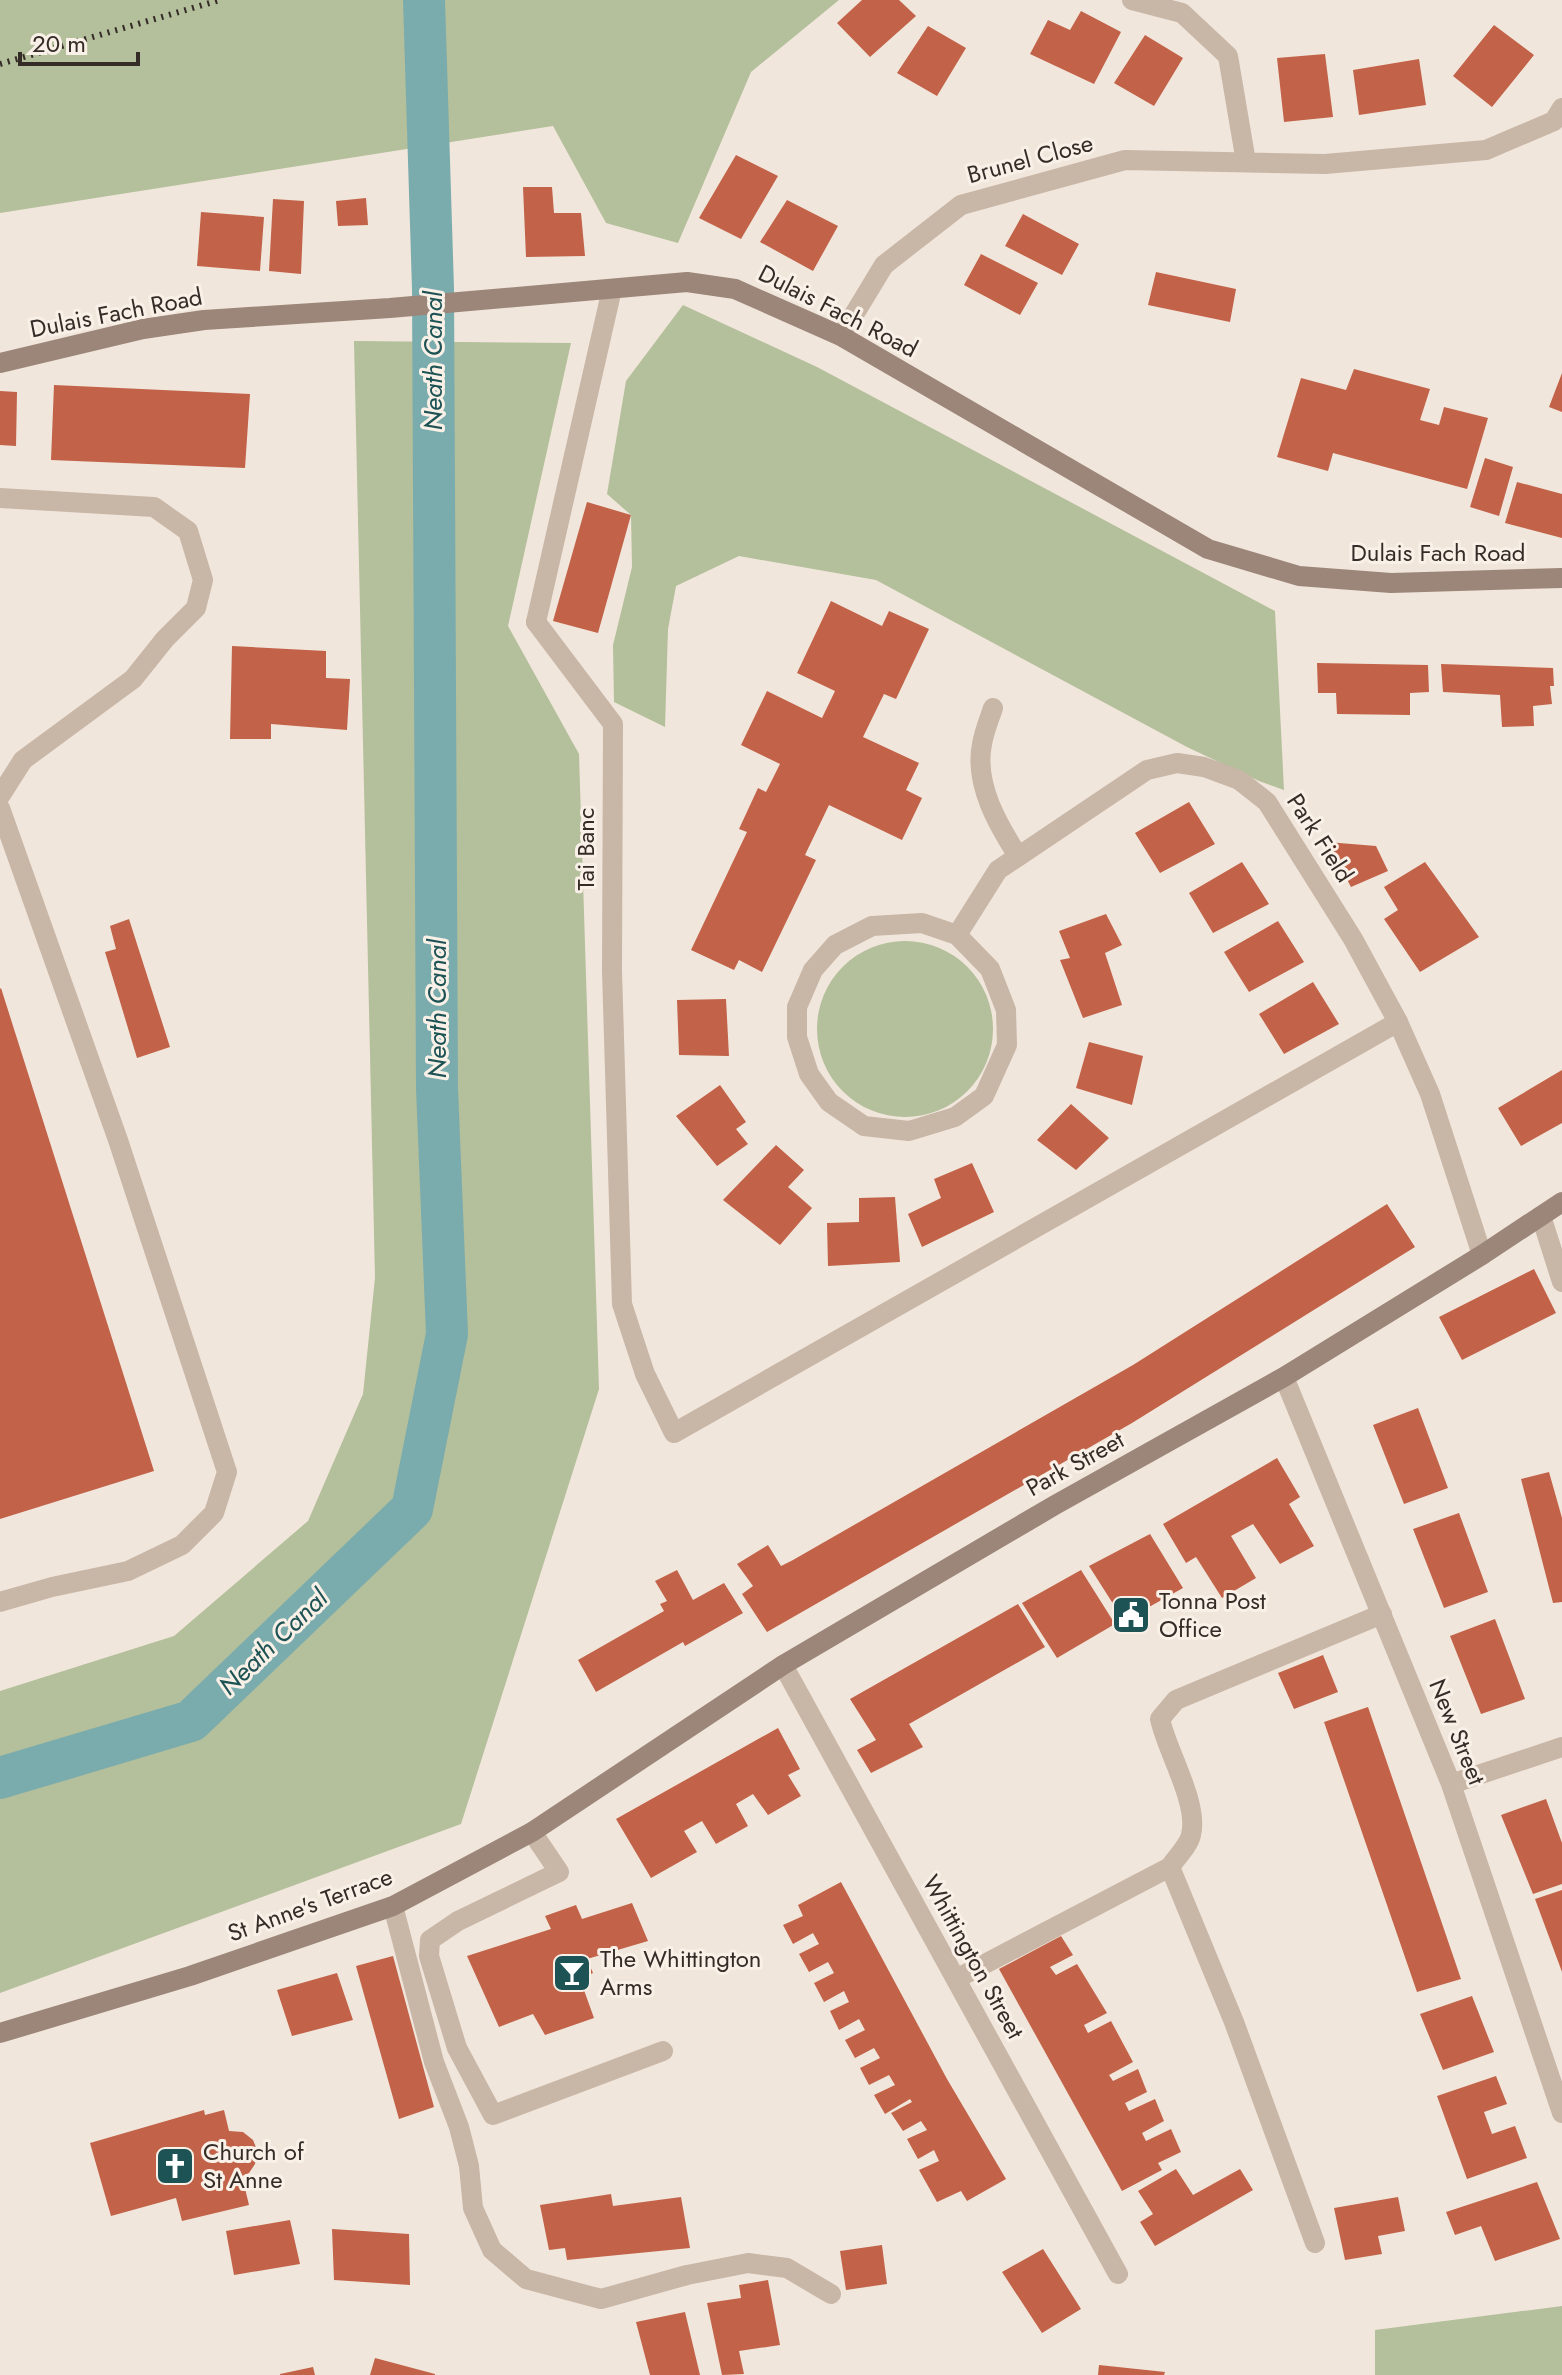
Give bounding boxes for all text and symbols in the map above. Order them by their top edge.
scale bar [20,16,138,66]
text: 20 m [32,26,86,61]
street label: Brunel Close [963,125,1097,192]
street label: Dulais Fach Road [752,255,924,366]
street label: Dulais Fach Road [27,279,205,346]
water label: Neath Canal [414,290,452,431]
street label: Dulais Fach Road [1351,535,1525,570]
street label: Park Field [1279,786,1362,889]
street label: Tai Banc [568,808,603,890]
water label: Neath Canal [418,938,456,1079]
street label: Park Street [1019,1422,1130,1505]
water label: Neath Canal [210,1579,337,1704]
place label: Tonna Post Office [1159,1583,1266,1646]
public building icon: Tonna Post Office [1110,1594,1152,1636]
street label: New Street [1420,1674,1495,1790]
street label: St Anne's Terrace [223,1858,397,1951]
street label: Whittington Street [914,1868,1033,2045]
place label: The Whittington Arms [600,1941,761,2004]
bar icon: The Whittington Arms [551,1952,593,1994]
place label: Church of St Anne [203,2134,305,2197]
church icon: Church of St Anne [154,2145,196,2187]

